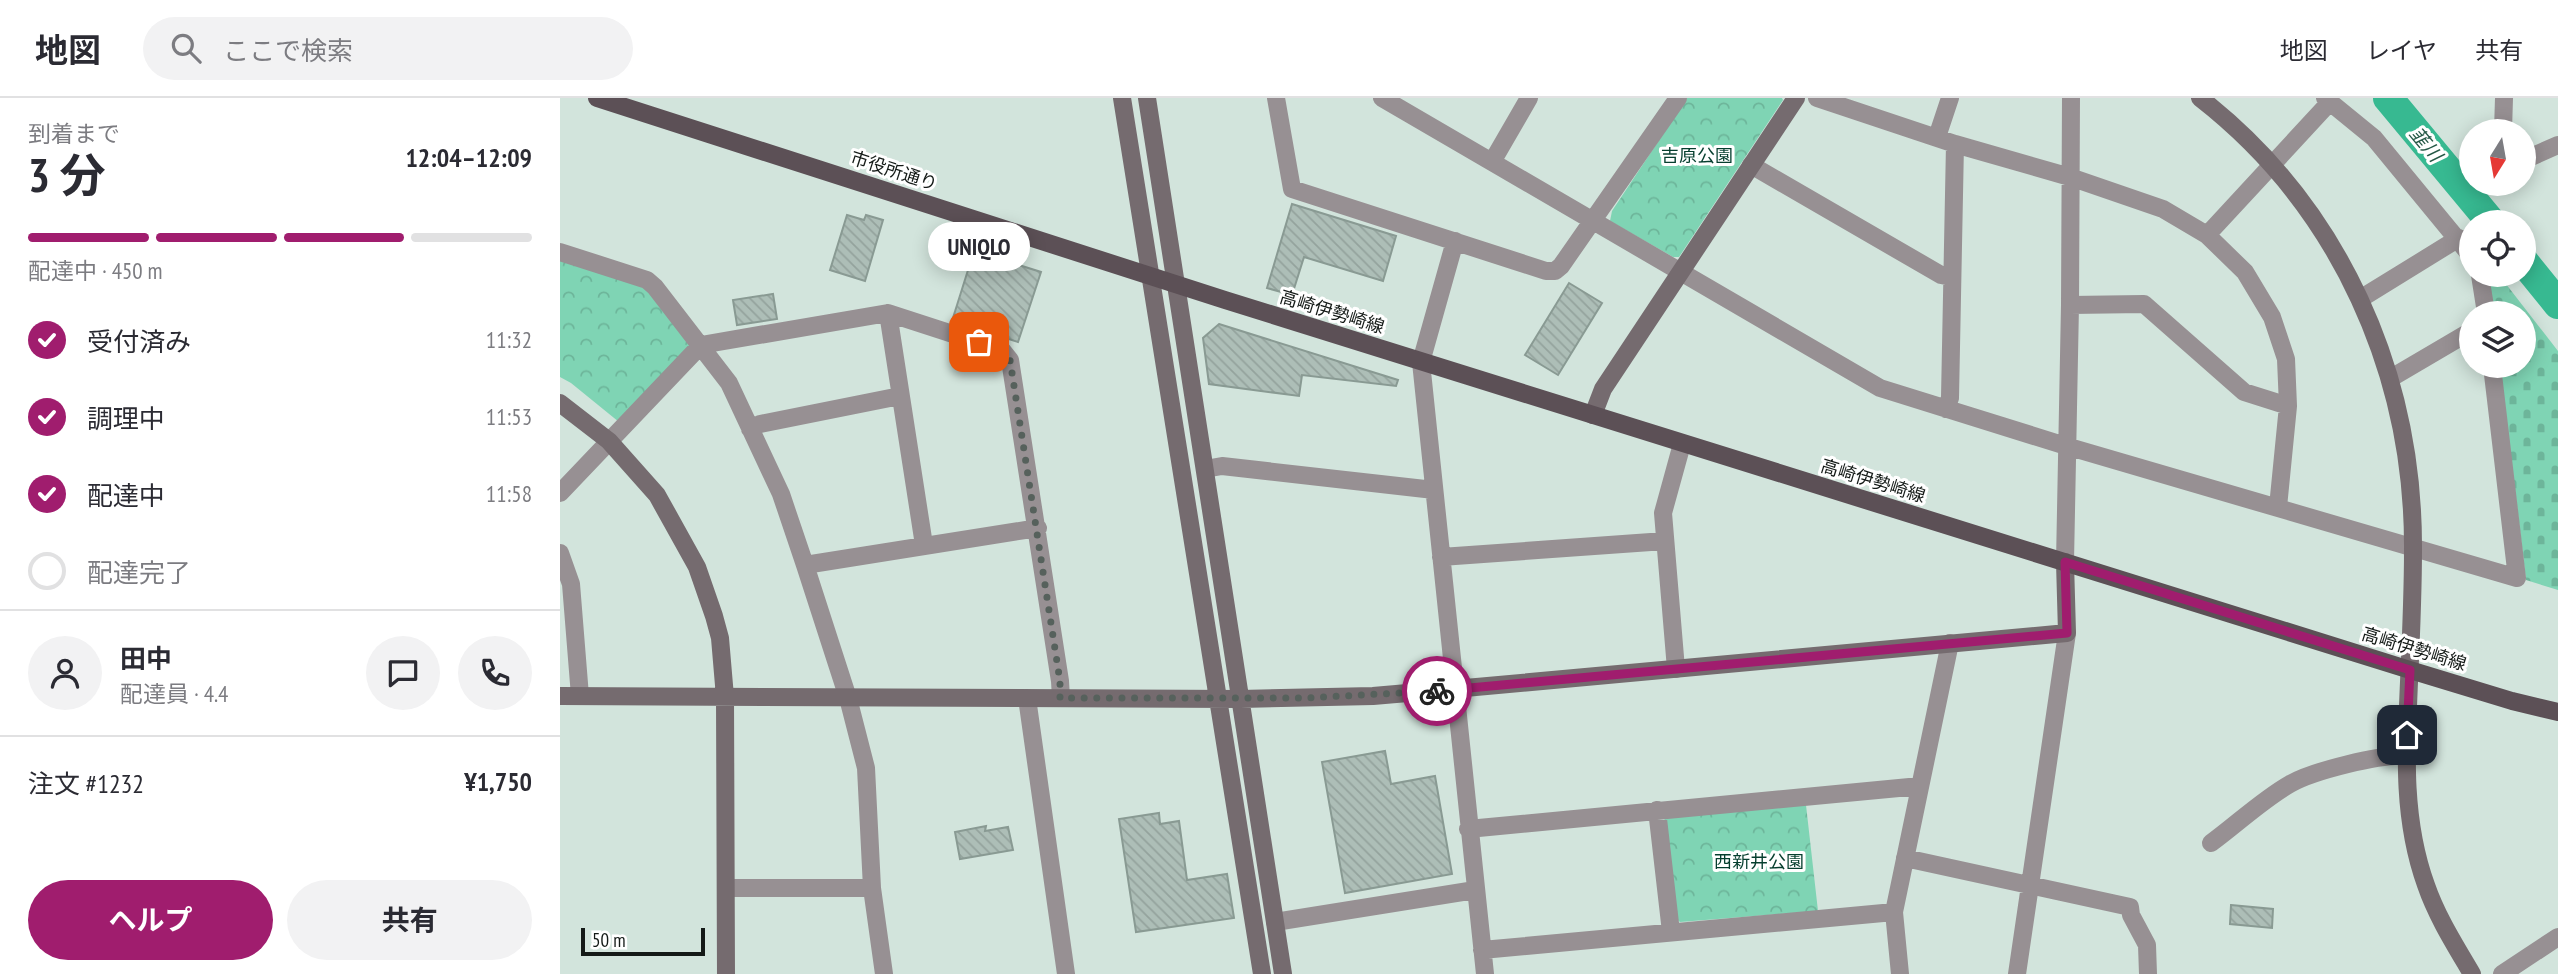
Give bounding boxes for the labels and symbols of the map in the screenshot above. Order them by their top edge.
north arrow [2459,119,2536,196]
water label: 韮川 [2405,122,2449,168]
park label: 吉原公園 [1661,144,1733,167]
street label: 市役所通り [848,146,941,195]
callout: UNIQLO [928,223,1030,272]
street label: 高崎伊勢崎線 [1277,285,1387,338]
pin [949,312,1009,372]
street label: 高崎伊勢崎線 [1818,454,1928,507]
street label: 高崎伊勢崎線 [2359,622,2469,675]
courier [1402,656,1472,726]
pin [2377,705,2437,765]
park label: 西新井公園 [1714,850,1804,873]
scale bar [581,925,705,957]

